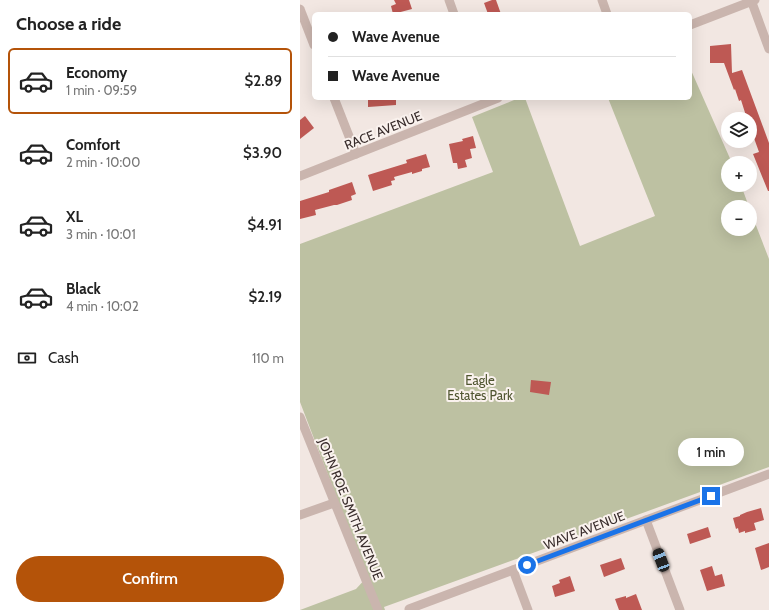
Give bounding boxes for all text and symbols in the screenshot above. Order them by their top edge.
text: Choose a ride [16,13,121,35]
text: Wave Avenue [352,28,440,46]
icon: car [18,63,54,99]
text: Economy [66,64,127,82]
text: Wave Avenue [352,67,440,85]
text: $2.89 [245,72,282,90]
text: 1 min · 09:59 [66,82,137,98]
street label: RACE AVENUE [342,107,424,153]
map controls [721,112,757,236]
button: layers [721,112,757,148]
icon: car [18,135,54,171]
text: Comfort [66,136,120,154]
text: $3.90 [243,144,282,162]
text: 2 min · 10:00 [66,154,140,170]
button: + [721,156,757,192]
button: − [721,200,757,236]
icon: car [18,207,54,243]
text: XL [66,208,83,226]
text: $4.91 [247,216,282,234]
text: 3 min · 10:01 [66,226,136,242]
icon: car [18,279,54,315]
text: Black [66,280,101,298]
text: $2.19 [249,288,282,306]
text: 4 min · 10:02 [66,298,139,314]
icon: cash [16,347,38,369]
text: Cash [48,349,79,367]
text: 110 m [252,350,284,366]
park label: Eagle Estates Park [447,372,513,403]
street label: JOHN ROE SMITH AVENUE [315,435,387,582]
callout: 1 min [678,438,744,466]
text: 1 min [696,444,726,460]
route end [702,487,720,505]
street label: WAVE AVENUE [541,507,627,553]
car [651,547,671,573]
button: Confirm [16,556,284,602]
route start [518,556,536,574]

